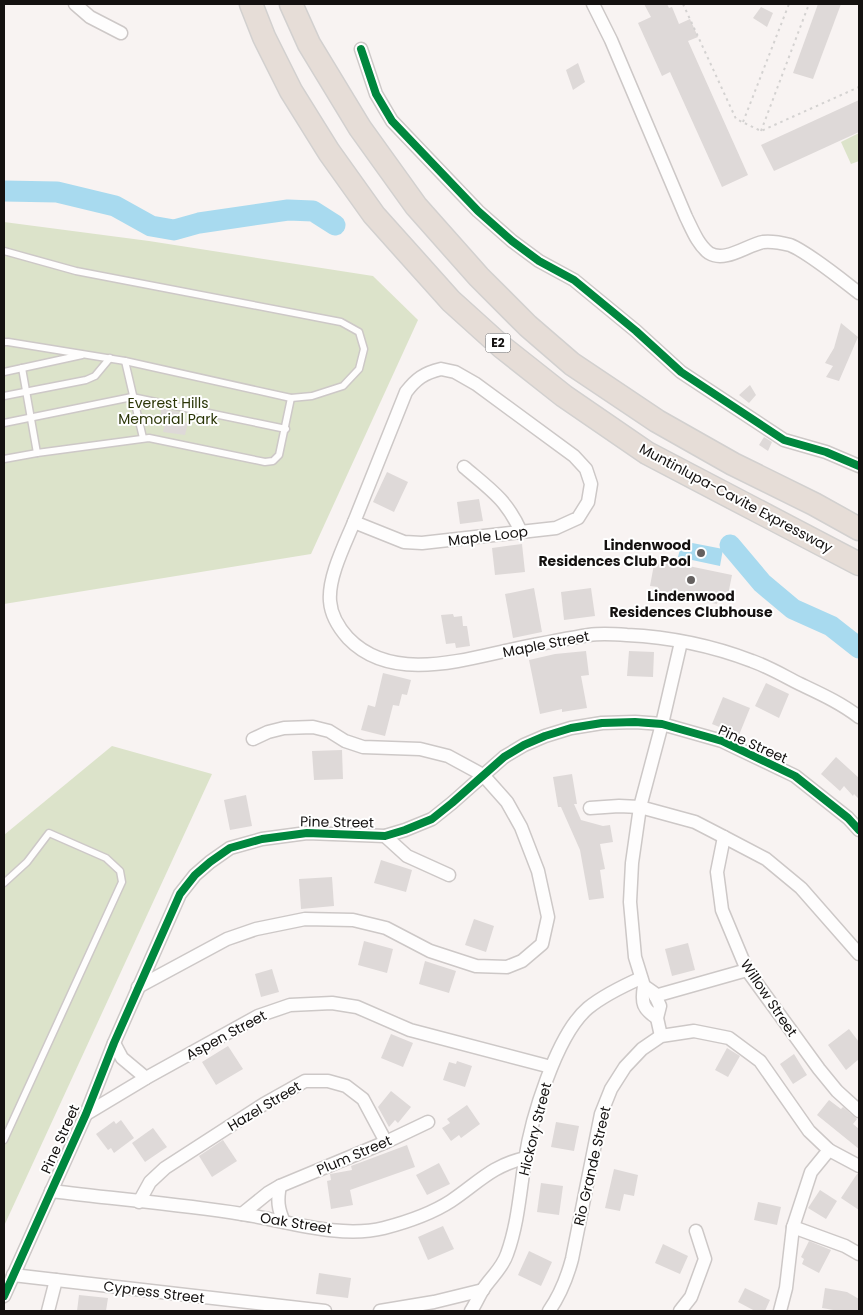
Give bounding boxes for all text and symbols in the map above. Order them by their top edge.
road number: E2 [486,333,510,352]
park label: Everest Hills Memorial Park [118,393,218,429]
street label: Muntinlupa-Cavite Expressway [636,438,836,558]
street label: Maple Loop [447,521,529,551]
place label: Lindenwood Residences Club Pool [538,535,691,571]
marker: Lindenwood Residences Club Pool [695,547,707,559]
marker: Lindenwood Residences Clubhouse [685,574,697,586]
place label: Lindenwood Residences Clubhouse [609,586,773,622]
street label: Maple Street [501,626,591,662]
street label: Pine Street [715,720,791,768]
street label: Pine Street [300,811,374,833]
street label: Willow Street [736,955,802,1041]
street label: Aspen Street [182,1005,270,1065]
street label: Hazel Street [224,1076,304,1136]
street label: Hickory Street [514,1080,556,1178]
street label: Pine Street [36,1101,84,1177]
street label: Rio Grande Street [569,1104,615,1228]
street label: Plum Street [313,1130,395,1180]
street label: Oak Street [259,1207,333,1239]
street label: Cypress Street [102,1276,206,1308]

